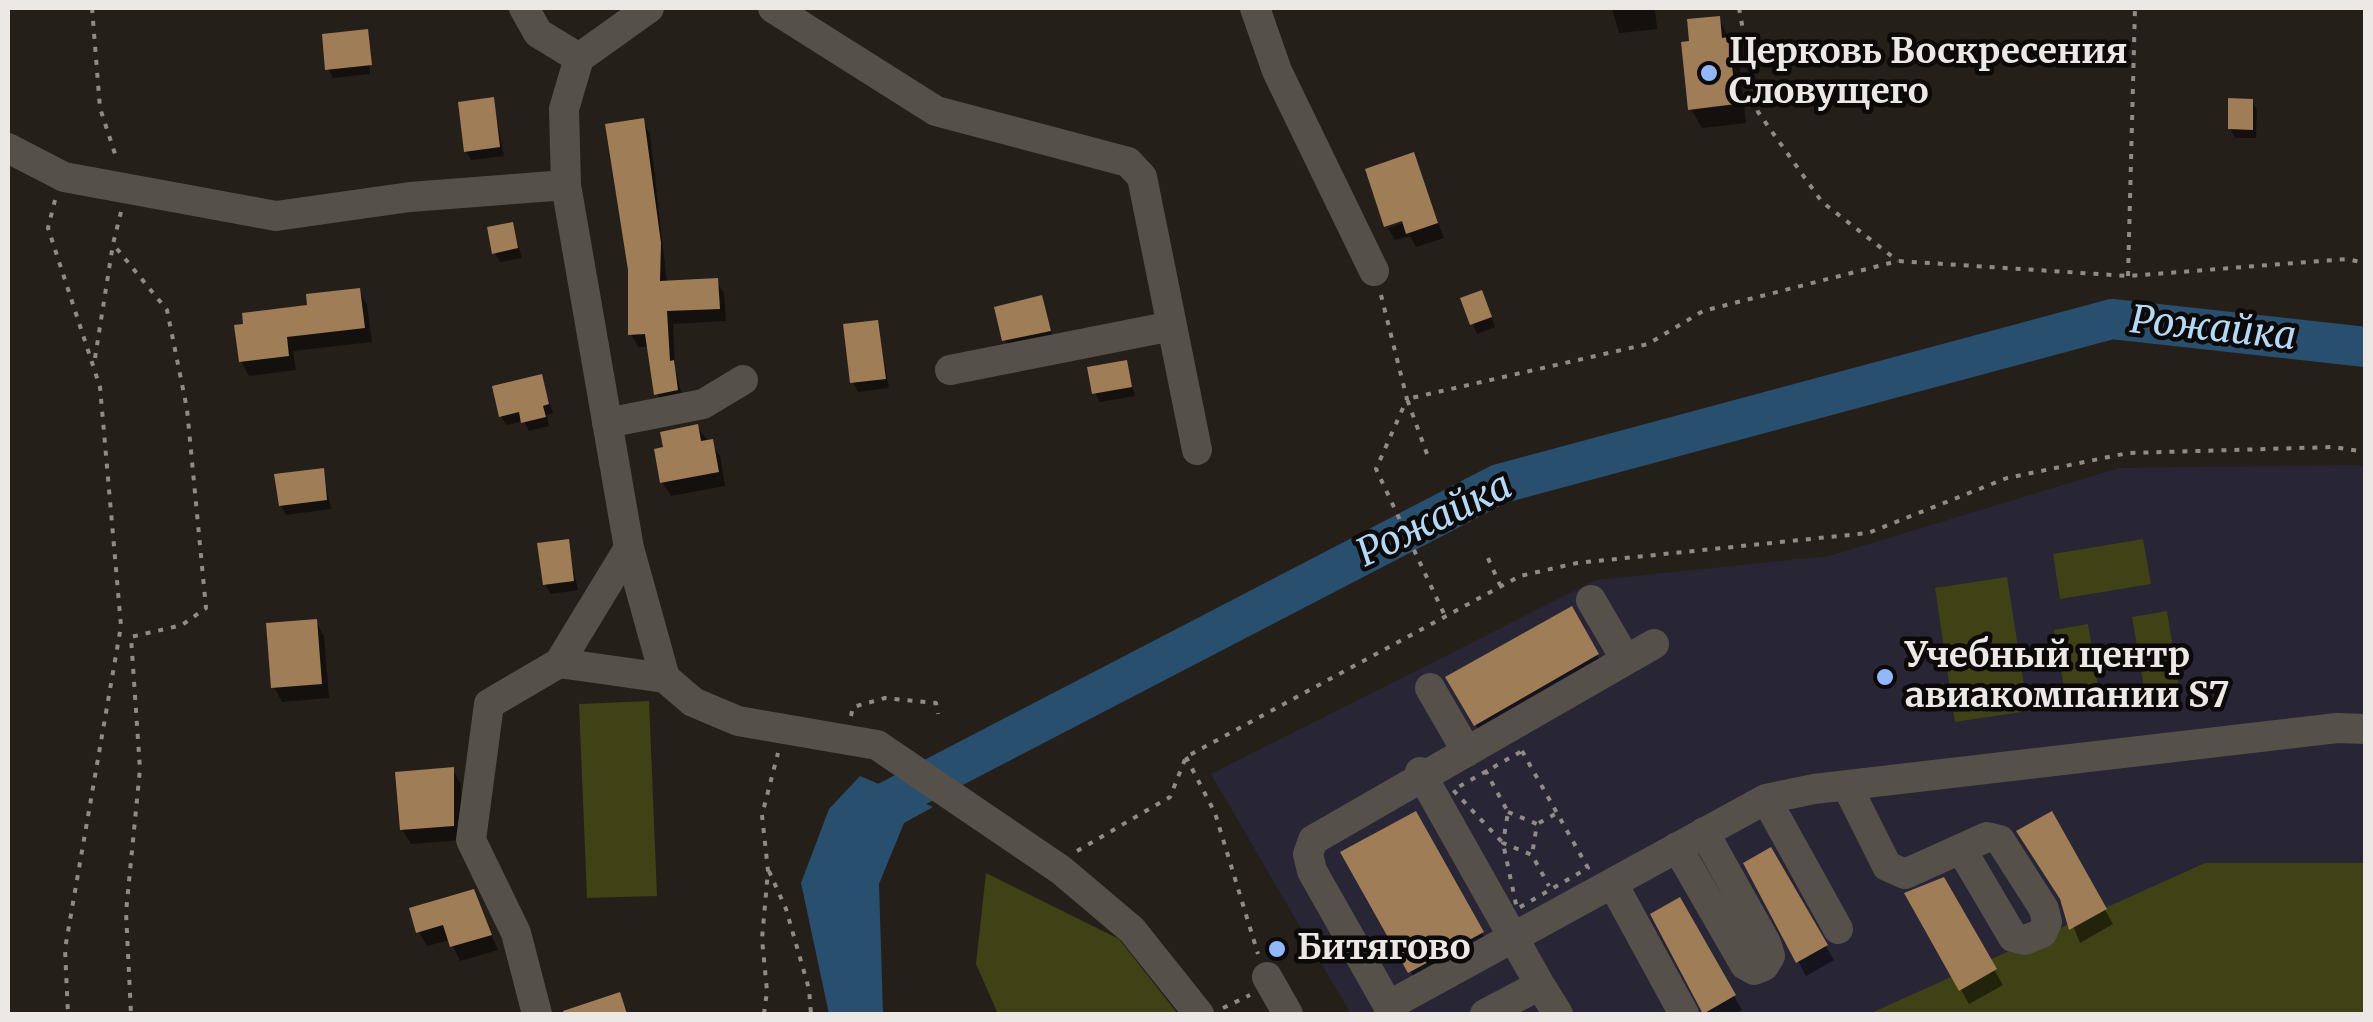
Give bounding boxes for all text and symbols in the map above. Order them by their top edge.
place label: Церковь Воскресения Словущего [1729,32,2128,114]
marker: Церковь Воскресения Словущего [1698,62,1720,84]
water label: Рожайка [2128,299,2298,361]
water label: Рожайка [1350,464,1520,578]
place label: Учебный центр авиакомпании S7 [1905,636,2230,718]
marker: Учебный центр авиакомпании S7 [1874,666,1896,688]
place label: Битягово [1297,928,1471,970]
marker: Битягово [1266,938,1288,960]

